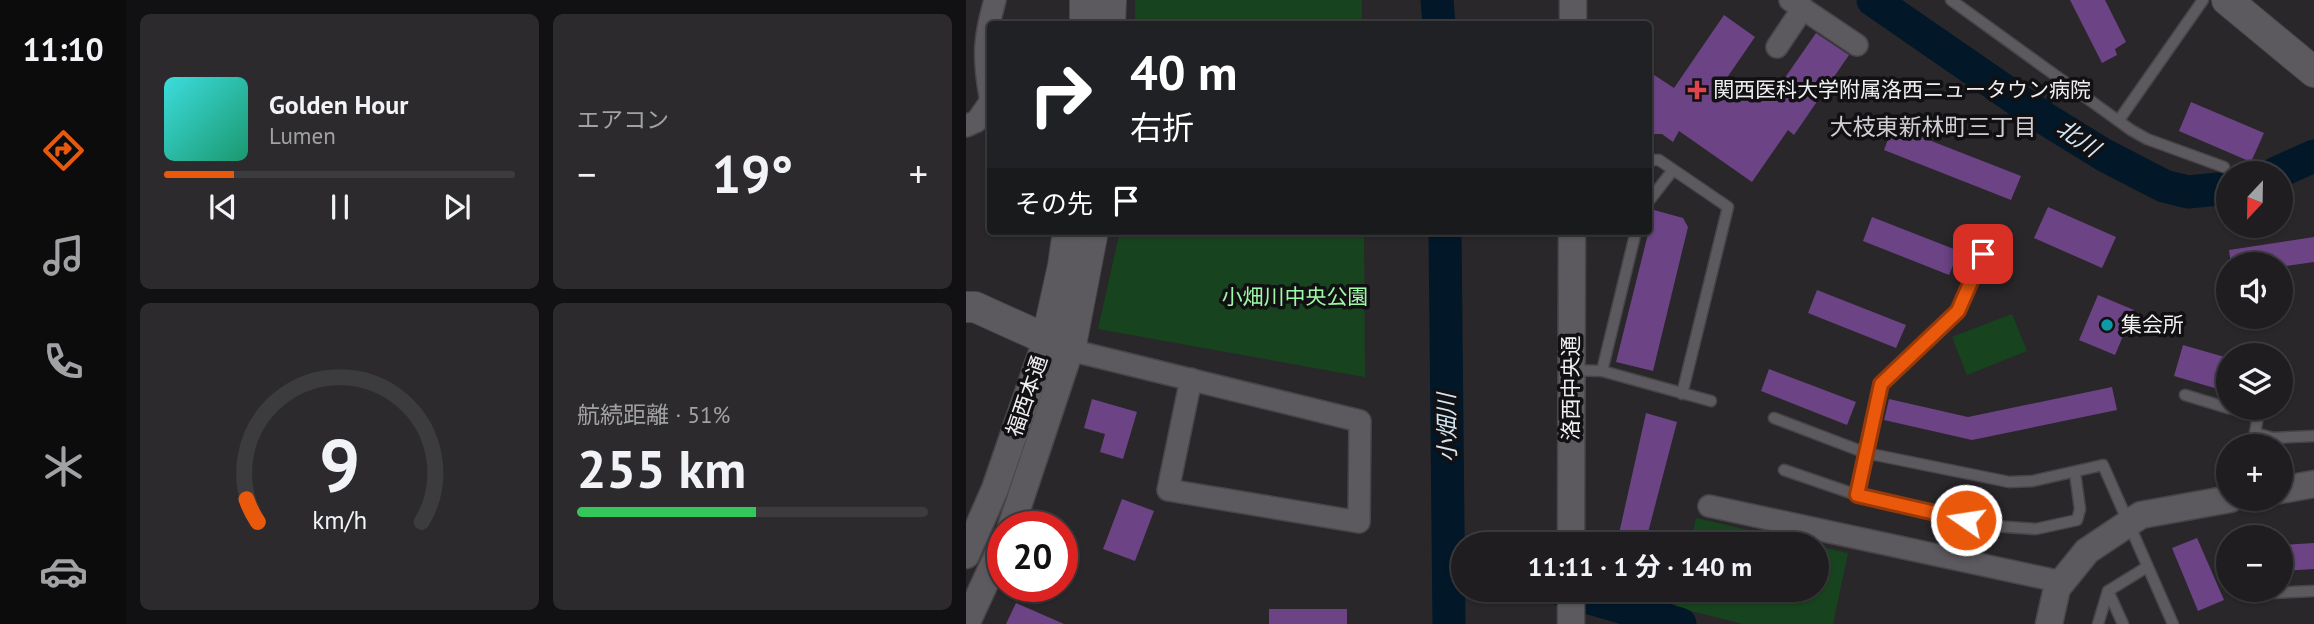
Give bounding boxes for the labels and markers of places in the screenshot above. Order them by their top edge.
place label: 関西医科大学附属洛西ニュータウン病院 [1713,76,2091,103]
marker: 関西医科大学附属洛西ニュータウン病院 [1687,80,1707,100]
pin [1953,224,2013,284]
place label: 集会所 [2121,311,2184,338]
marker: 集会所 [2099,317,2115,333]

